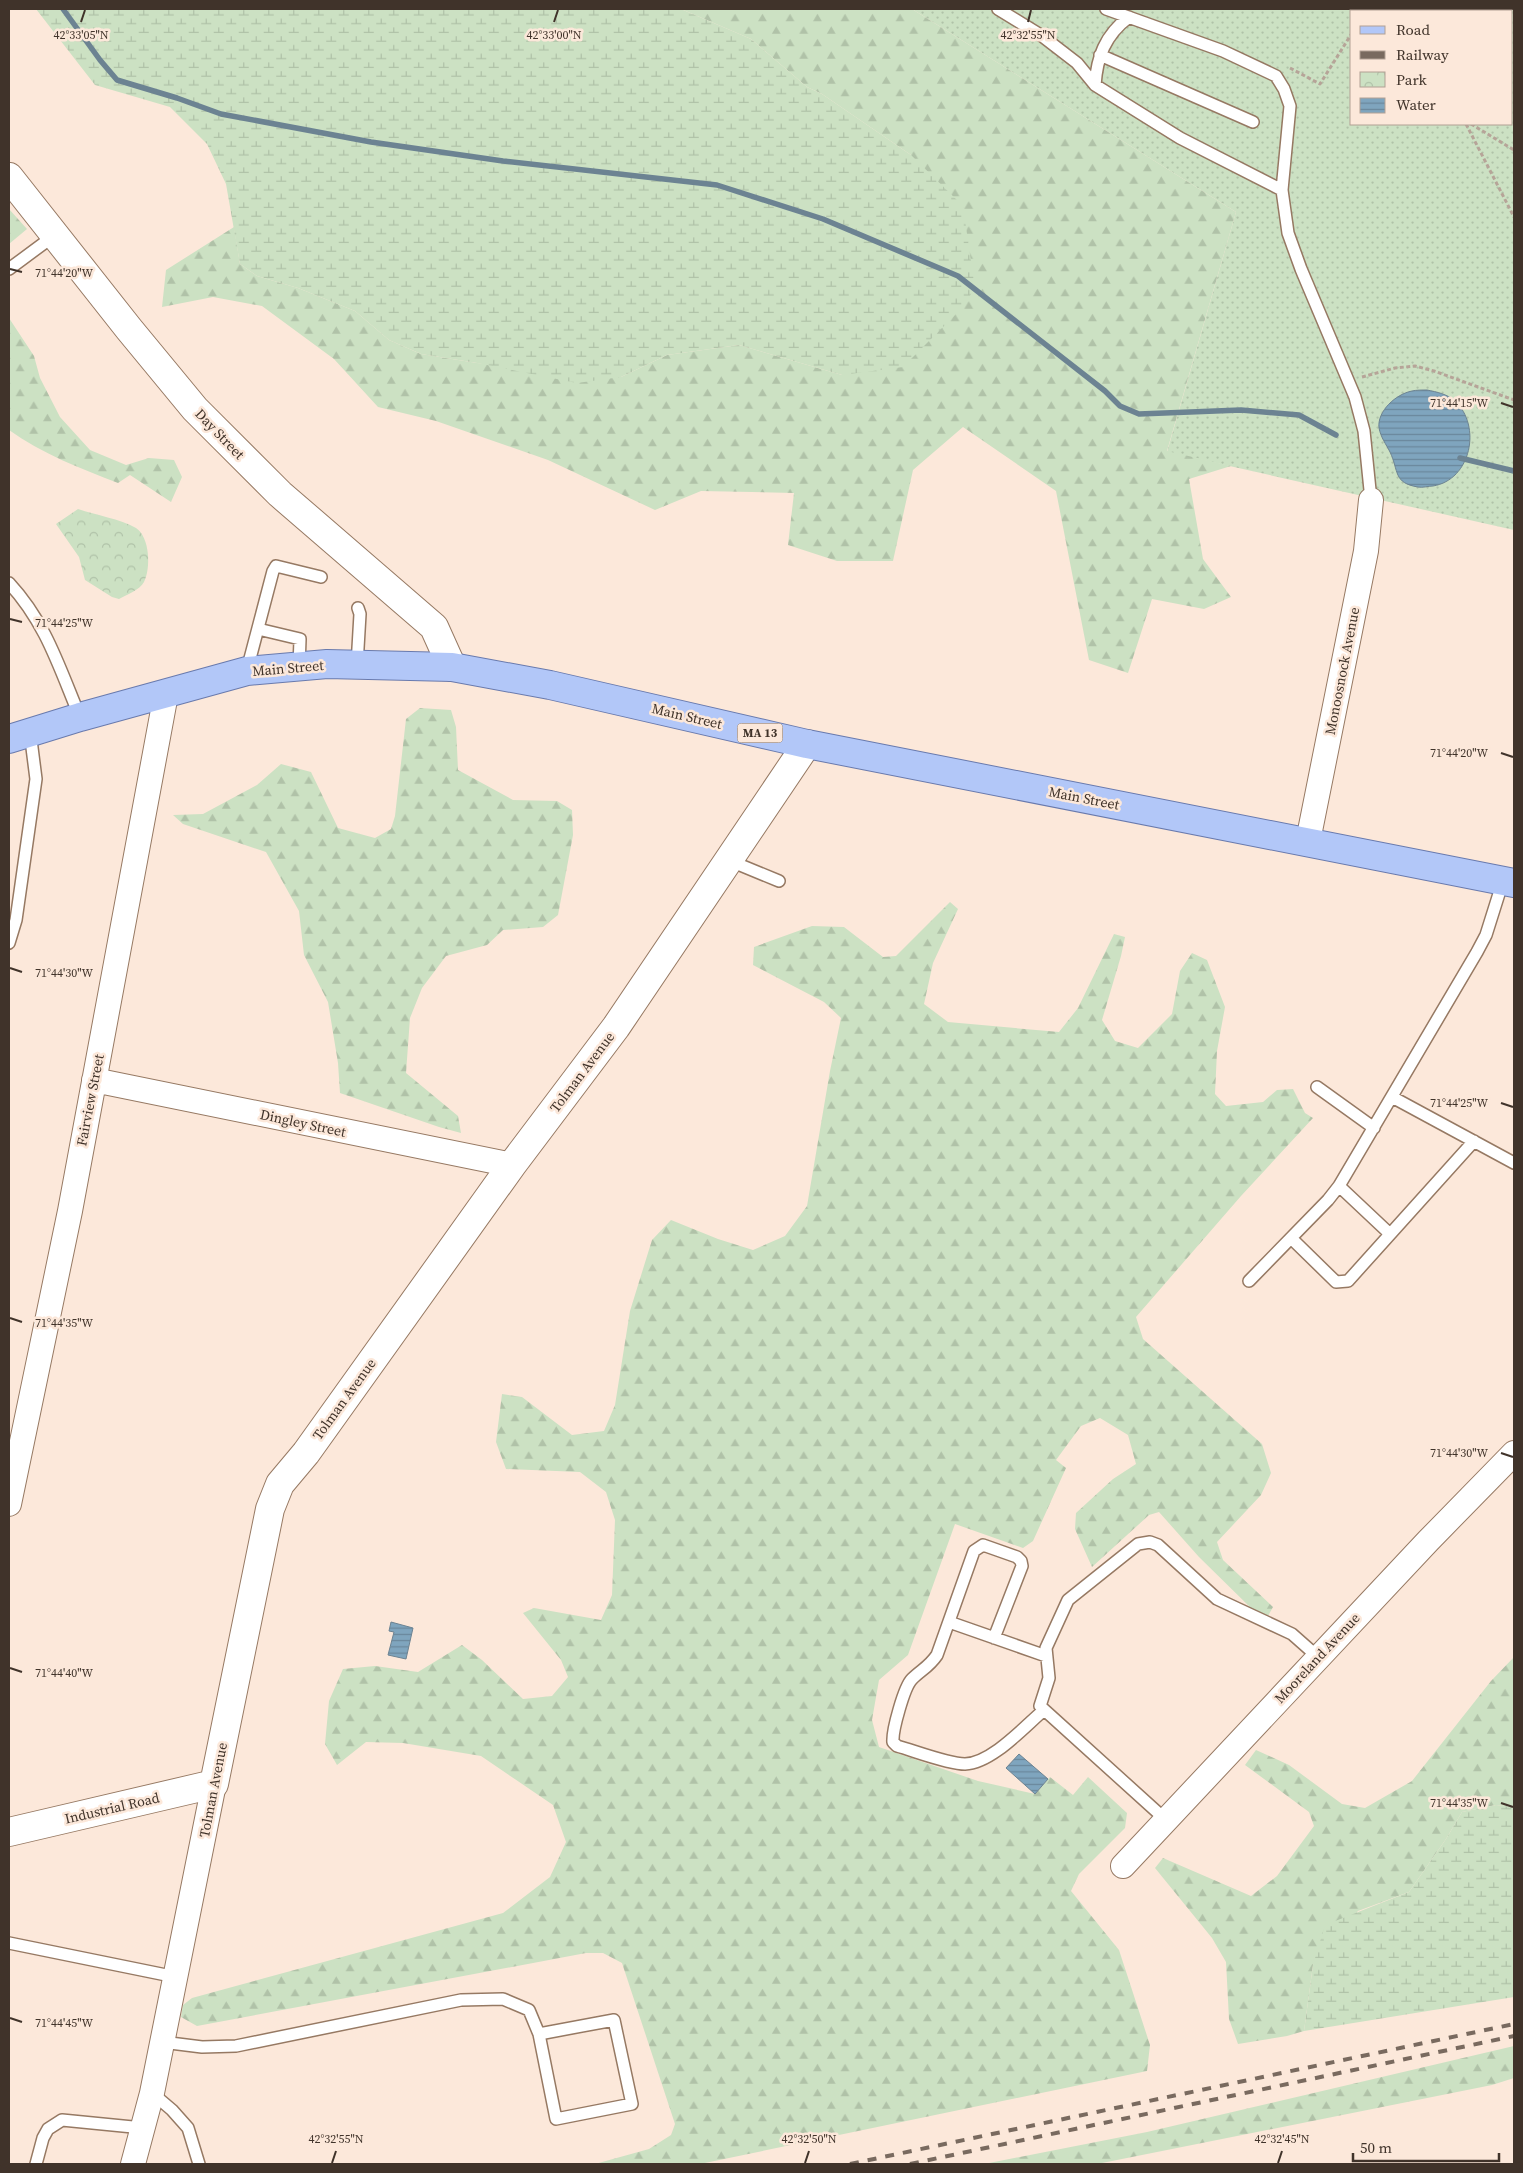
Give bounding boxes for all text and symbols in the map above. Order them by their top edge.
legend [1350,10,1513,125]
text: Road [1396,19,1430,40]
text: 42°33'05"N [53,27,109,43]
text: 42°33'00"N [526,27,582,43]
text: 42°32'55"N [1000,27,1056,43]
text: Railway [1396,44,1449,65]
text: Park [1396,69,1428,90]
text: Water [1396,94,1437,115]
text: 71°44'20"W [35,265,93,281]
text: 71°44'15"W [1430,395,1488,411]
street label: Day Street [191,404,250,464]
street label: Monoosnock Avenue [1320,605,1364,737]
text: 71°44'25"W [35,615,93,631]
street label: Main Street [251,655,325,681]
street label: Main Street [650,698,725,734]
road number: MA 13 [738,724,782,742]
text: 71°44'20"W [1430,745,1488,761]
street label: Main Street [1047,781,1121,815]
text: 71°44'30"W [35,965,93,981]
street label: Tolman Avenue [545,1027,619,1117]
street label: Fairview Street [71,1052,109,1148]
text: 71°44'25"W [1430,1095,1488,1111]
street label: Dingley Street [258,1104,348,1142]
text: 71°44'35"W [35,1315,93,1331]
street label: Tolman Avenue [308,1354,380,1444]
text: 71°44'30"W [1430,1445,1488,1461]
street label: Mooreland Avenue [1270,1608,1364,1708]
text: 71°44'40"W [35,1665,93,1681]
street label: Tolman Avenue [194,1741,232,1839]
street label: Industrial Road [63,1787,161,1829]
text: 71°44'35"W [1430,1795,1488,1811]
text: 71°44'45"W [35,2015,93,2031]
scale bar [1353,2130,1499,2162]
text: 42°32'55"N [308,2131,364,2147]
text: 42°32'50"N [781,2131,837,2147]
text: 42°32'45"N [1254,2131,1310,2147]
text: 50 m [1360,2137,1392,2158]

